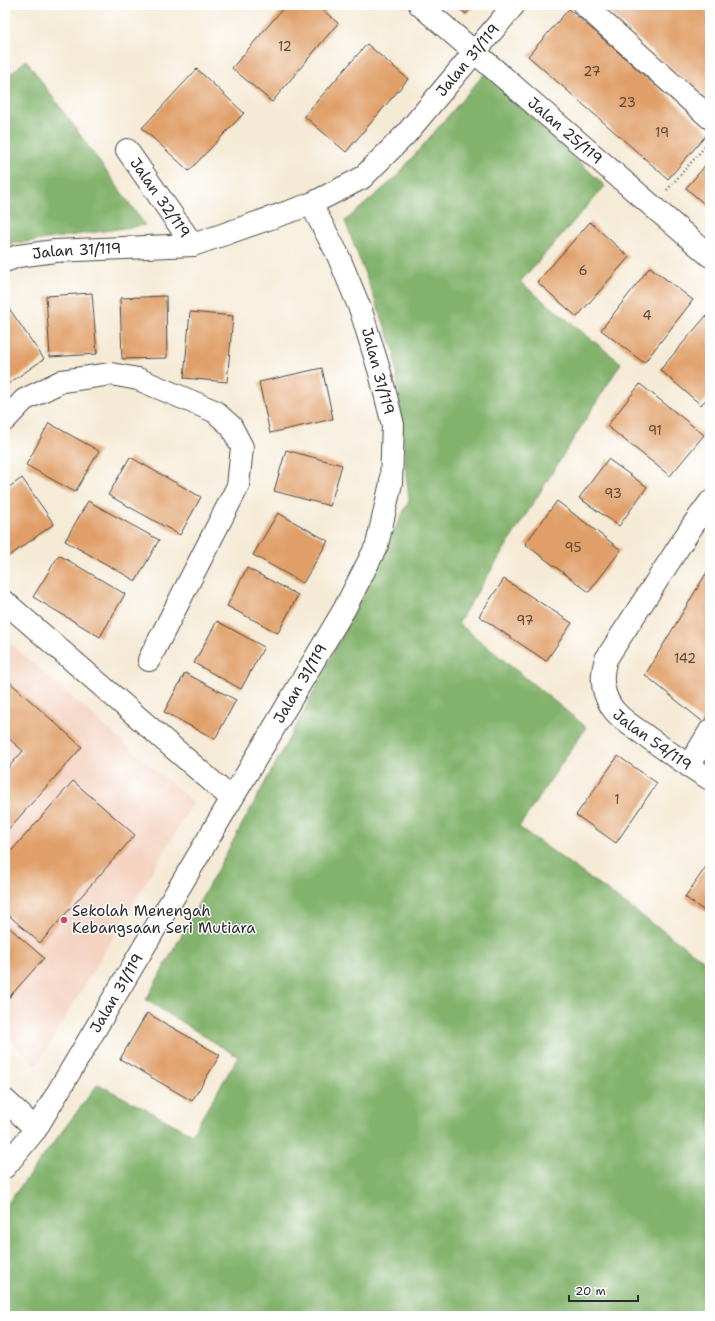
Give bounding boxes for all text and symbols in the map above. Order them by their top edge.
street label: Jalan 31/119 [431,20,504,101]
house number: 12 [278,38,292,55]
house number: 27 [583,63,601,80]
street label: Jalan 25/119 [524,93,607,169]
house number: 23 [618,94,636,111]
house number: 19 [655,124,669,141]
street label: Jalan 32/119 [125,154,195,242]
street label: Jalan 31/119 [31,238,122,264]
house number: 6 [578,262,588,279]
house number: 4 [642,307,652,324]
street label: Jalan 31/119 [357,325,399,417]
house number: 91 [648,422,662,439]
house number: 93 [604,485,622,502]
house number: 95 [565,539,581,556]
house number: 97 [516,612,534,629]
street label: Jalan 31/119 [269,640,332,727]
house number: 142 [674,650,696,667]
street label: Jalan 54/119 [608,705,696,775]
house number: 1 [614,791,620,808]
place label: Sekolah Menengah Kebangsaan Seri Mutiara [72,901,256,938]
marker: Sekolah Menengah Kebangsaan Seri Mutiara [59,915,69,925]
street label: Jalan 31/119 [85,950,148,1037]
scale bar [569,1277,638,1303]
text: 20 m [575,1283,606,1299]

